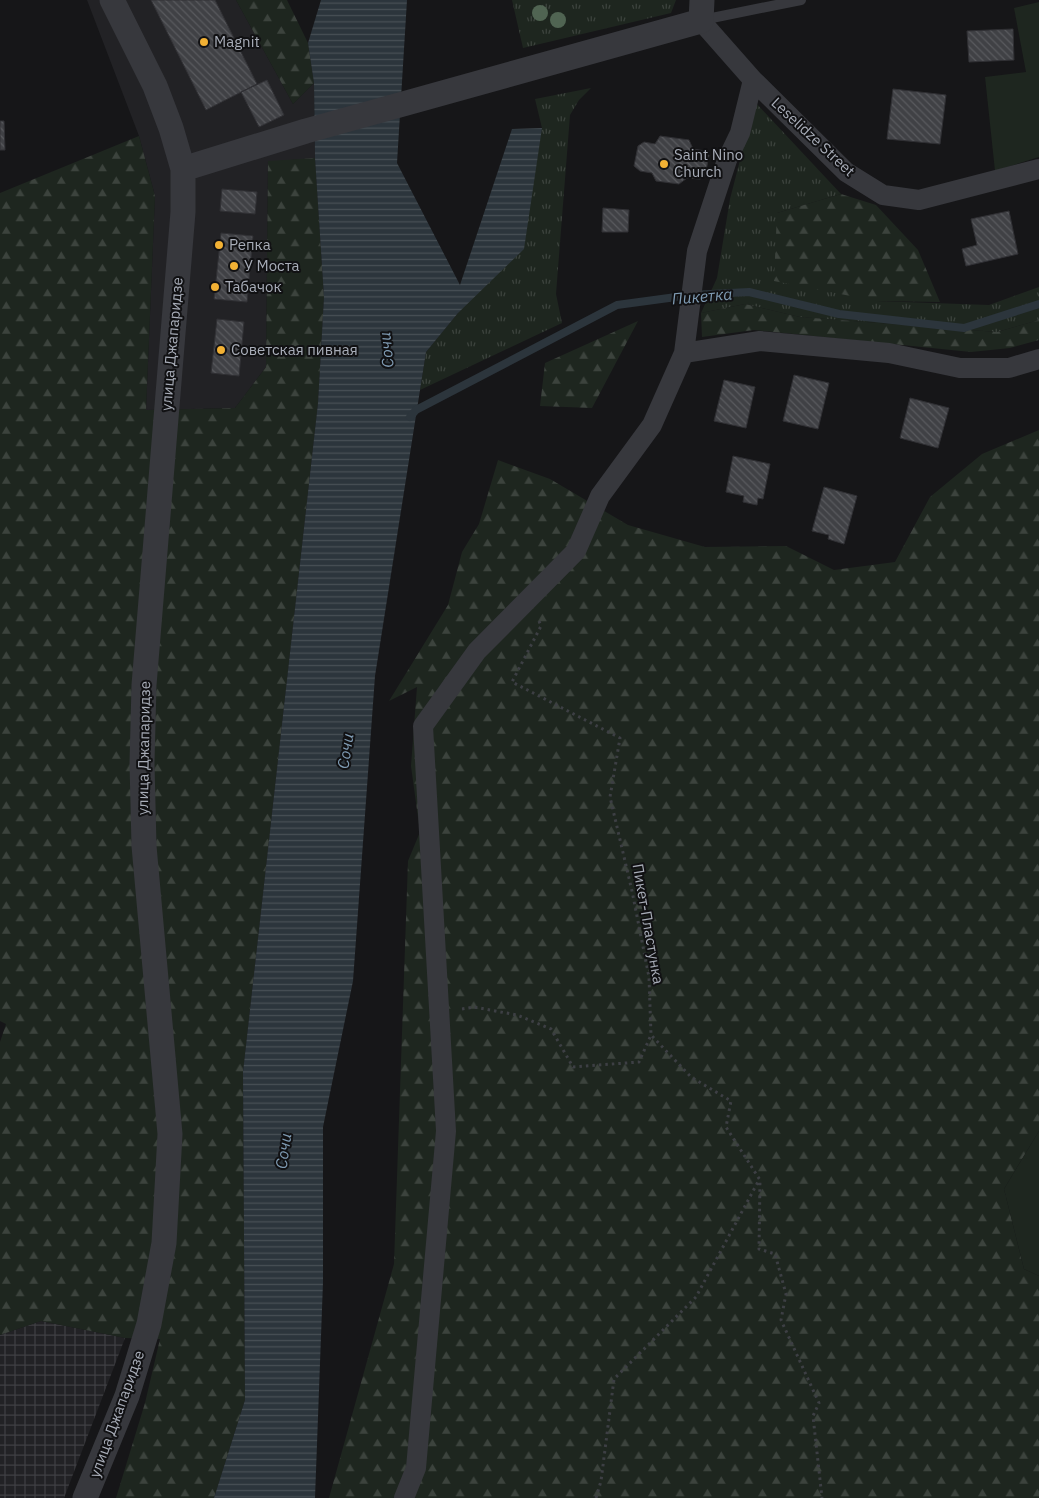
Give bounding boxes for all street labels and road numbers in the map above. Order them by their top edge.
street label: Leselidze Street [768,93,859,180]
street label: улица Джапаридзе [156,276,187,412]
street label: улица Джапаридзе [133,681,154,815]
street label: Пикет-Пластунка [629,862,668,986]
street label: улица Джапаридзе [85,1348,148,1480]

